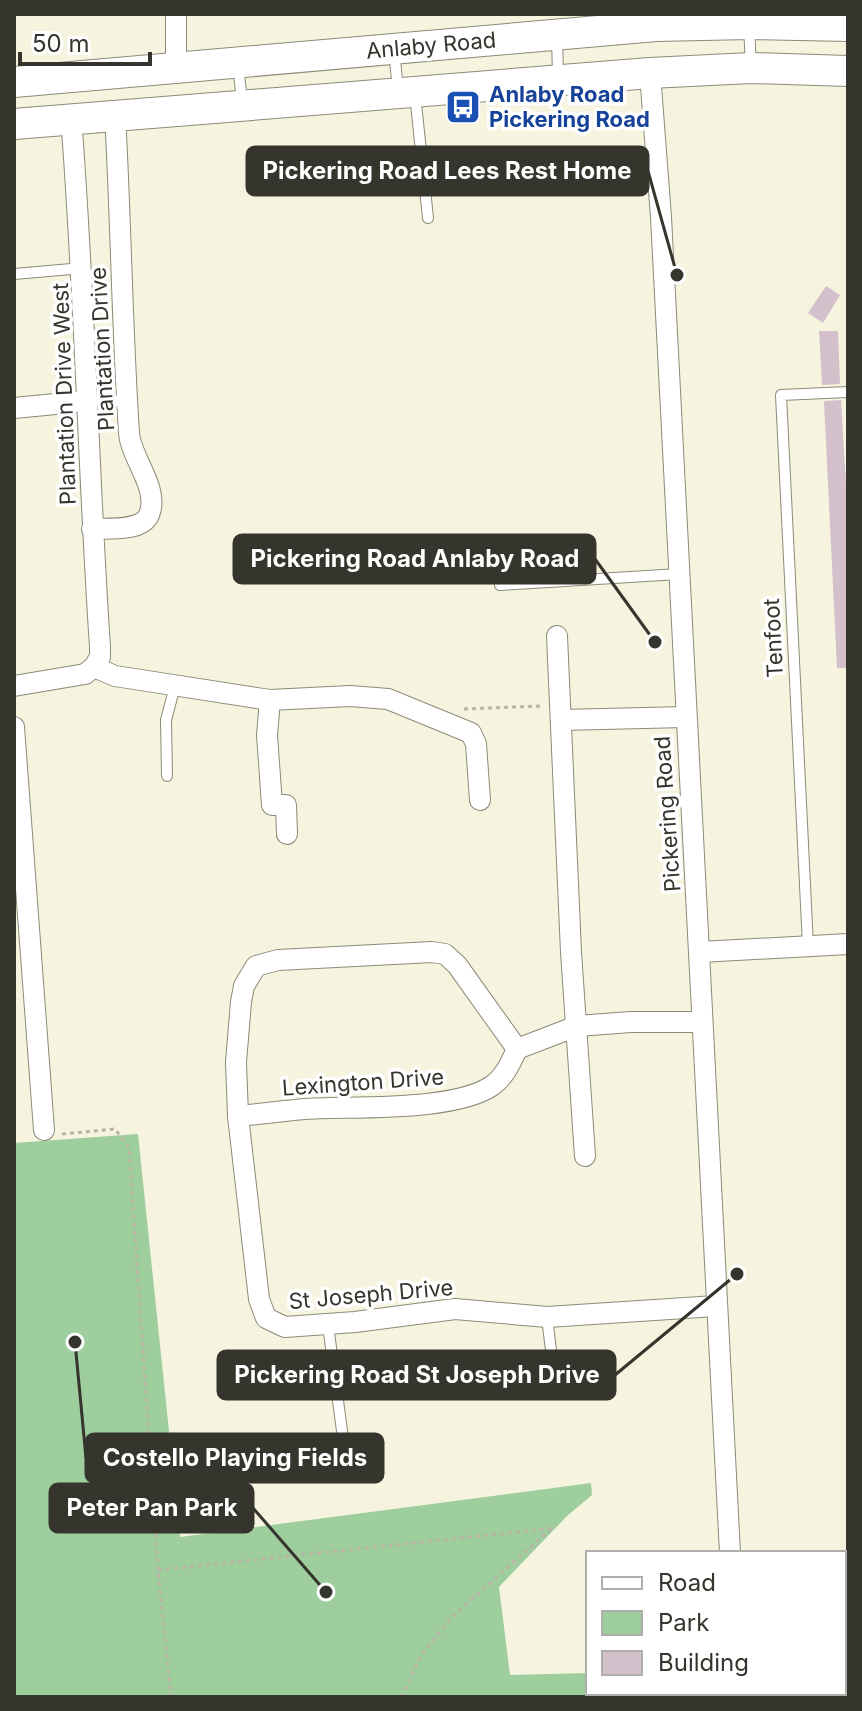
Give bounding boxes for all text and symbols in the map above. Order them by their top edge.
scale bar [20,16,150,66]
street label: Anlaby Road [365,26,497,64]
text: 50 m [32,29,90,58]
place label: Anlaby Road Pickering Road [489,81,650,132]
bus stop icon: Anlaby Road Pickering Road [444,88,482,126]
callout: Pickering Road Lees Rest Home [247,147,648,195]
text: Pickering Road Lees Rest Home [262,156,632,185]
street label: Plantation Drive [85,266,119,432]
street label: Plantation Drive West [47,282,81,506]
callout: Pickering Road Anlaby Road [234,535,595,583]
text: Pickering Road Anlaby Road [251,544,579,573]
street label: Tenfoot [758,598,788,678]
street label: Pickering Road [649,735,685,893]
street label: Lexington Drive [281,1063,445,1101]
street label: St Joseph Drive [288,1274,454,1314]
callout: Pickering Road St Joseph Drive [218,1351,615,1399]
text: Pickering Road St Joseph Drive [234,1360,600,1389]
callout: Costello Playing Fields [86,1434,383,1482]
text: Costello Playing Fields [103,1443,367,1472]
callout: Peter Pan Park [50,1484,253,1532]
text: Peter Pan Park [66,1493,238,1522]
legend [586,1551,846,1695]
text: Road [658,1568,716,1597]
text: Park [658,1608,709,1637]
text: Building [658,1648,749,1677]

